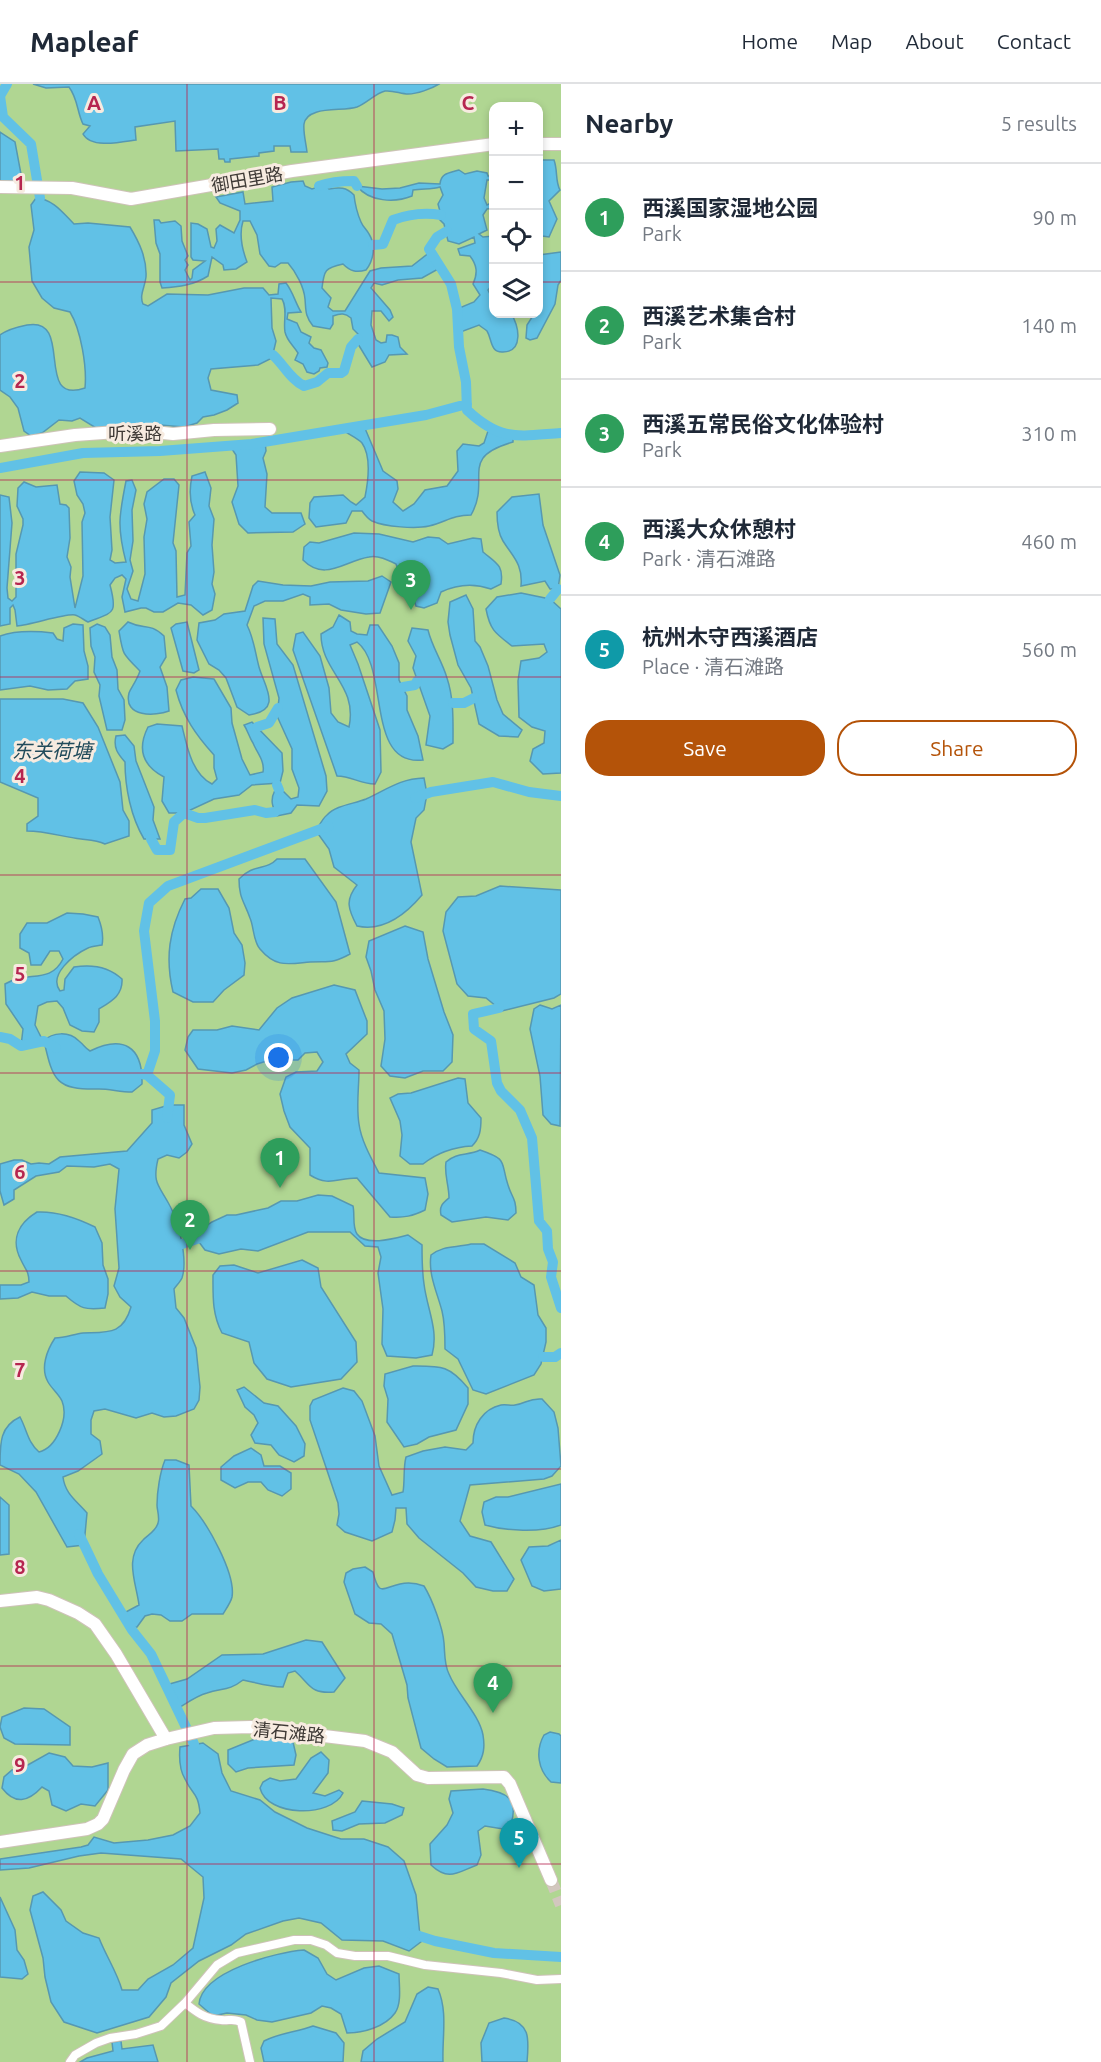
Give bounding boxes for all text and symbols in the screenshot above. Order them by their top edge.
text: Mapleaf [30,26,138,57]
text: Home [741,29,798,53]
text: Map [831,29,872,53]
text: About [905,29,964,53]
text: Contact [997,29,1071,53]
text: A [87,91,101,114]
text: B [273,91,287,114]
text: C [462,91,475,114]
map controls [489,102,543,318]
button: + [489,102,543,156]
text: Nearby [585,109,673,138]
text: 5 results [1001,112,1077,135]
button: − [489,156,543,210]
street label: 御田里路 [210,163,284,195]
text: 1 [14,171,26,194]
text: 西溪国家湿地公园 [642,195,818,220]
text: 1 [599,206,610,229]
text: 90 m [1033,206,1077,229]
button: locate [489,210,543,264]
text: Park [642,222,682,245]
button: layers [489,264,543,318]
text: 西溪艺术集合村 [642,303,796,328]
text: 2 [599,314,610,337]
text: 140 m [1021,314,1077,337]
text: Park [642,330,682,353]
text: 2 [14,369,26,392]
text: 西溪五常民俗文化体验村 [642,411,884,436]
text: 3 [599,422,610,445]
text: 310 m [1021,422,1077,445]
street label: 听溪路 [108,423,162,443]
text: Park [642,438,682,461]
text: 西溪大众休憩村 [642,516,796,541]
text: 4 [599,530,610,553]
text: 460 m [1021,530,1077,553]
text: Park · 清石滩路 [642,547,776,570]
pin: 3 [392,560,430,610]
text: 3 [14,566,26,589]
text: 杭州木守西溪酒店 [642,624,818,649]
text: 5 [599,638,610,661]
text: 560 m [1021,638,1077,661]
text: Place · 清石滩路 [642,655,784,678]
button: Save [585,720,825,776]
button: Share [837,720,1077,776]
water label: 东关荷塘 [12,739,95,762]
text: 4 [14,764,26,787]
text: 5 [14,962,26,985]
your location [264,1043,293,1072]
pin: 1 [260,1138,300,1188]
text: 6 [14,1160,26,1183]
pin: 2 [170,1200,210,1250]
text: 7 [14,1358,26,1381]
text: 8 [14,1555,26,1578]
pin: 4 [474,1664,512,1713]
street label: 清石滩路 [252,1718,326,1746]
text: 9 [14,1753,26,1776]
pin: 5 [500,1818,538,1868]

